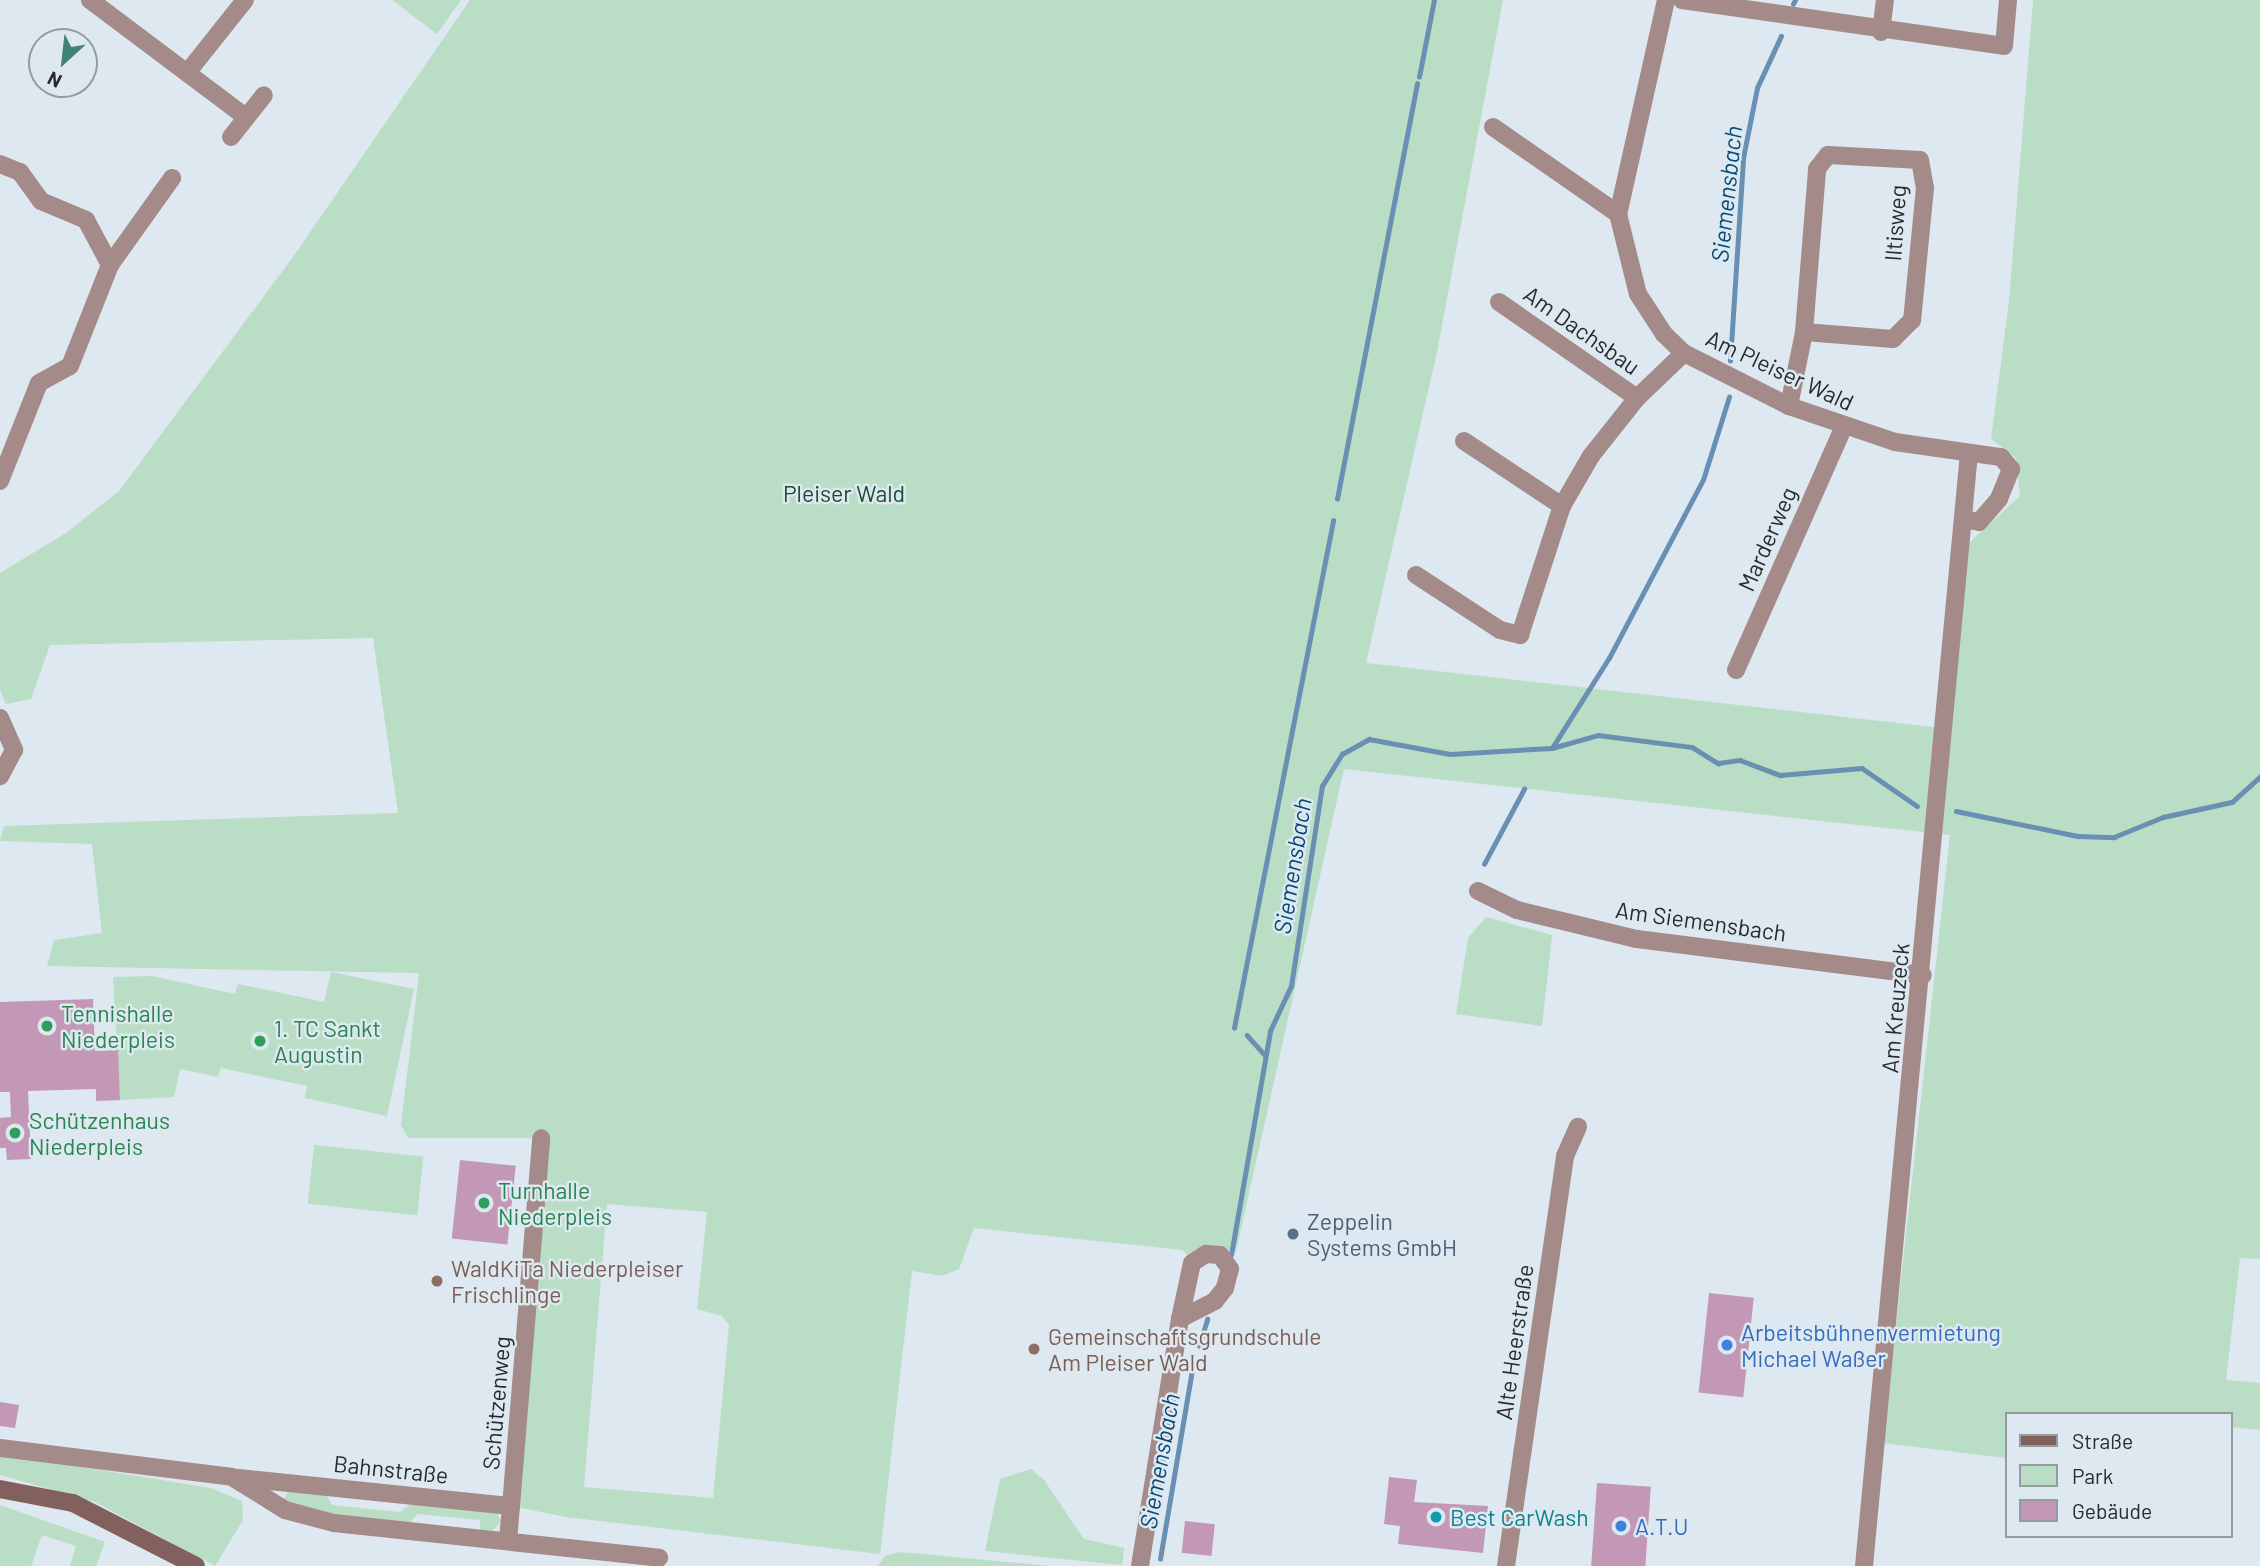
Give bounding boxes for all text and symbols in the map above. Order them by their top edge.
north arrow [28,28,98,98]
text: N [43,67,65,93]
water label: Siemensbach [1705,124,1747,264]
street label: Iltisweg [1879,184,1911,262]
street label: Am Dachsbau [1519,280,1645,380]
street label: Am Pleiser Wald [1702,324,1858,416]
park label: Pleiser Wald [783,479,905,507]
street label: Marderweg [1732,483,1802,595]
water label: Siemensbach [1267,796,1317,936]
street label: Am Siemensbach [1614,895,1788,947]
street label: Am Kreuzeck [1876,942,1914,1074]
place label: Tennishalle Niederpleis [61,999,175,1053]
place label: 1. TC Sankt Augustin [274,1014,381,1068]
marker: Tennishalle Niederpleis [39,1018,55,1034]
marker: 1. TC Sankt Augustin [252,1033,268,1049]
place label: Schützenhaus Niederpleis [29,1106,170,1160]
marker: Schützenhaus Niederpleis [7,1125,23,1141]
place label: Turnhalle Niederpleis [498,1176,612,1230]
marker: Turnhalle Niederpleis [476,1195,492,1211]
place label: Zeppelin Systems GmbH [1307,1207,1457,1261]
marker: Zeppelin Systems GmbH [1285,1226,1301,1242]
place label: WaldKiTa Niederpleiser Frischlinge [451,1254,683,1308]
street label: Alte Heerstraße [1489,1263,1539,1421]
marker: WaldKiTa Niederpleiser Frischlinge [429,1273,445,1289]
place label: Arbeitsbühnenvermietung Michael Waßer [1741,1318,2001,1372]
place label: Gemeinschaftsgrundschule Am Pleiser Wald [1048,1322,1322,1376]
street label: Schützenweg [476,1335,516,1471]
marker: Arbeitsbühnenvermietung Michael Waßer [1719,1337,1735,1353]
marker: Gemeinschaftsgrundschule Am Pleiser Wald [1026,1341,1042,1357]
water label: Siemensbach [1133,1391,1185,1531]
legend [2004,1412,2232,1538]
text: Straße [2072,1428,2133,1453]
street label: Bahnstraße [332,1449,450,1489]
text: Park [2072,1463,2113,1488]
text: Gebäude [2072,1498,2152,1523]
place label: Best CarWash [1450,1503,1589,1531]
marker: Best CarWash [1428,1509,1444,1525]
place label: A.T.U [1635,1512,1688,1540]
marker: A.T.U [1613,1518,1629,1534]

